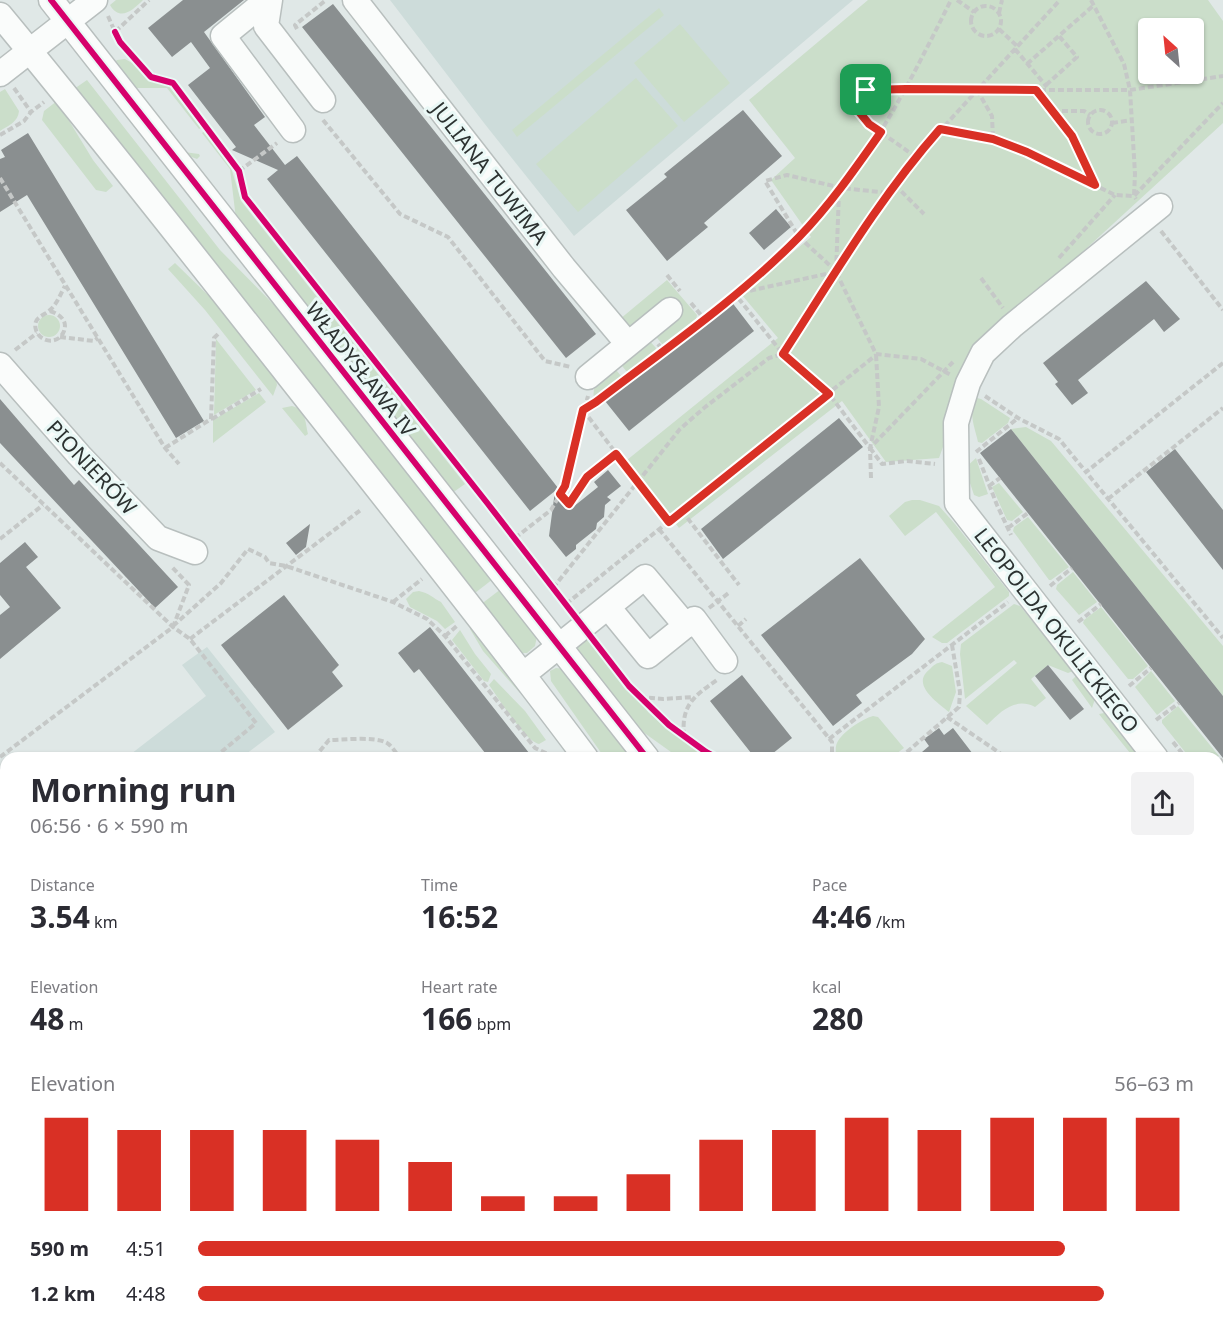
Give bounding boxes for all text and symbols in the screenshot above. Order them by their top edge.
north arrow [1138,18,1204,84]
map controls [1138,18,1204,84]
pin [840,64,891,115]
icon: arrive [849,73,882,106]
street label: JULIANA TUWIMA [424,94,555,250]
street label: WŁADYSŁAWA IV [300,296,423,442]
street label: PIONIERÓW [41,414,143,521]
street label: LEOPOLDA OKULICKIEGO [968,522,1146,738]
text: Morning run [30,767,236,812]
button: share [1131,772,1194,835]
text: 06:56 · 6 × 590 m [30,812,188,839]
text: Distance [30,874,95,896]
text: Time [421,874,458,896]
text: Pace [812,874,847,896]
text: 3.54 [30,896,90,937]
text: 16:52 [421,896,498,937]
text: 4:46 [812,896,872,937]
text: km [90,911,118,933]
text: /km [872,911,906,933]
text: Elevation [30,976,98,998]
text: Heart rate [421,976,497,998]
text: kcal [812,976,841,998]
text: 48 [30,998,64,1039]
text: 166 [421,998,472,1039]
text: 280 [812,998,863,1039]
text: m [64,1013,83,1035]
text: bpm [472,1013,511,1035]
text: Elevation [30,1070,115,1097]
text: 56–63 m [1114,1070,1194,1097]
text: 590 m [30,1235,89,1262]
text: 4:51 [126,1235,166,1262]
text: 1.2 km [30,1280,96,1307]
text: 4:48 [126,1280,166,1307]

